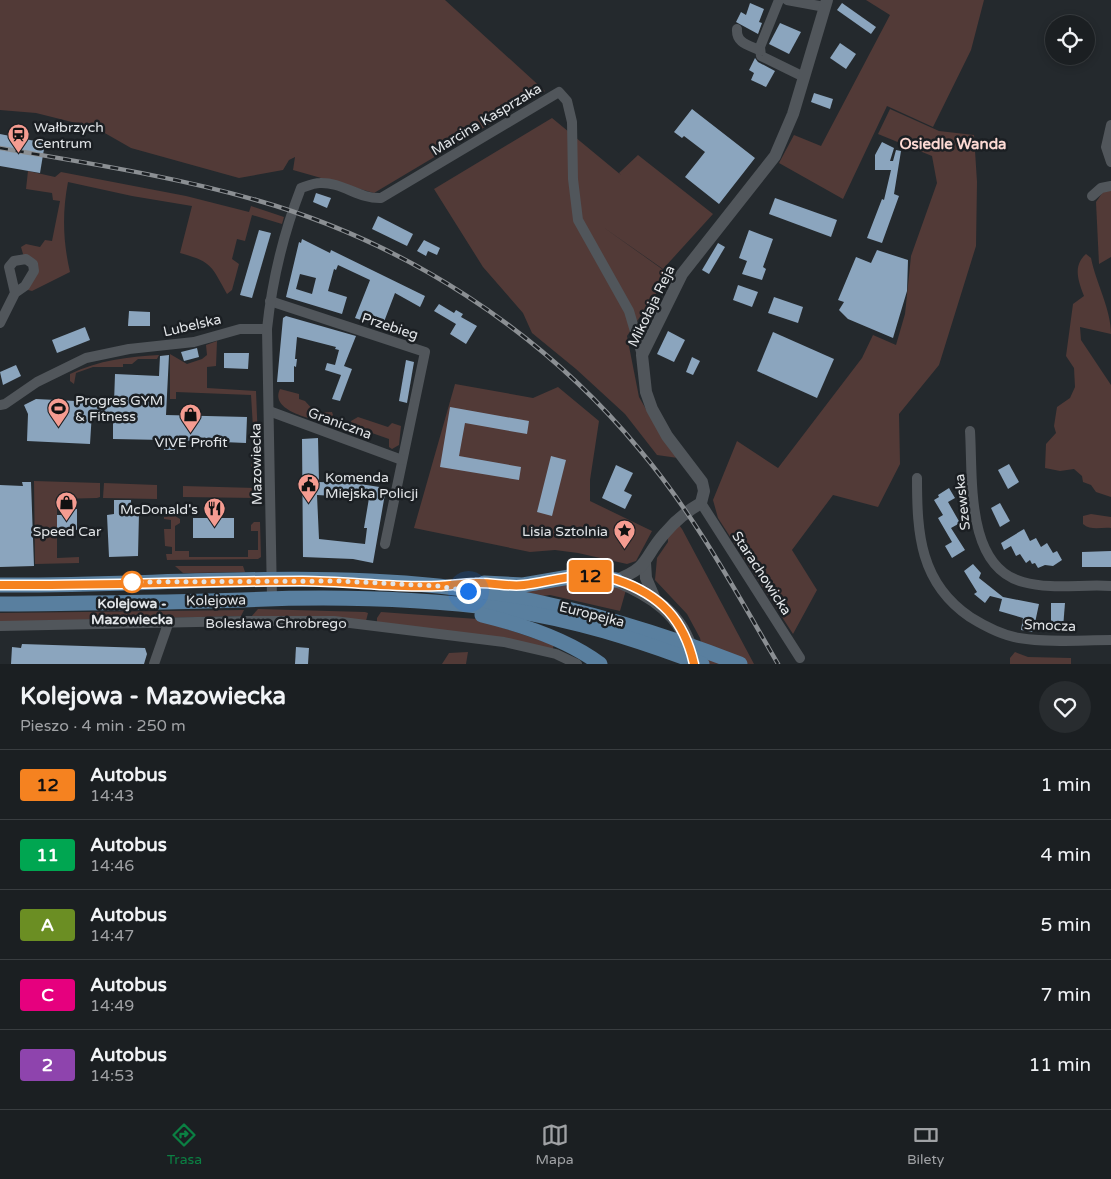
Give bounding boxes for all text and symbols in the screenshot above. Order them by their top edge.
map controls [1045,15,1095,65]
button: locate [1045,15,1095,65]
street label: Marcina Kasprzaka [428,80,545,159]
place label: Wałbrzych Centrum [34,119,104,152]
station icon: Wałbrzych Centrum [6,123,30,154]
district label: Osiedle Wanda [899,135,1007,153]
street label: Mikołaja Reja [624,263,679,350]
street label: Przebieg [359,309,420,344]
street label: Lubelska [161,311,223,340]
place label: Progres GYM & Fitness [75,392,163,425]
sports icon: Progres GYM & Fitness [47,396,71,427]
shop icon: VIVE Profit [179,402,203,433]
street label: Graniczna [306,404,374,443]
street label: Mazowiecka [247,423,266,505]
place label: VIVE Profit [154,434,228,451]
place label: Komenda Miejska Policji [325,469,418,502]
public building icon: Komenda Miejska Policji [297,473,321,504]
street label: Szewska [951,473,974,531]
shop icon: Speed Car [55,491,79,522]
restaurant icon: McDonald's [202,497,226,528]
place label: McDonald's [120,501,198,518]
place icon: Lisia Sztolnia [612,519,636,550]
place label: Speed Car [33,523,102,540]
place label: Lisia Sztolnia [522,523,608,540]
street label: Starachowicka [728,528,795,618]
line badge: 12 [568,560,612,592]
text: 12 [579,565,601,587]
marker: Kolejowa - Mazowiecka [121,571,143,593]
your location [456,579,481,604]
street label: Kolejowa [186,591,246,610]
place label: Kolejowa - Mazowiecka [91,595,173,628]
street label: Europejka [557,598,626,631]
street label: Bolesława Chrobrego [205,615,347,632]
street label: Smocza [1024,616,1076,635]
button: heart [1039,681,1091,733]
text: Kolejowa - Mazowiecka [20,682,286,711]
text: Pieszo · 4 min · 250 m [20,716,186,736]
text: Autobus [90,764,167,786]
text: 12 [36,774,59,796]
text: 1 min [1040,774,1091,796]
text: 14:43 [90,786,134,806]
text: Autobus [90,834,167,856]
text: 11 [36,844,59,866]
text: 4 min [1040,844,1091,866]
text: 14:46 [90,856,134,876]
text: Autobus [90,904,167,926]
text: A [41,914,54,936]
text: 5 min [1040,914,1091,936]
text: 14:47 [90,926,134,946]
text: Autobus [90,974,167,996]
text: C [41,984,54,1006]
text: 7 min [1040,984,1091,1006]
text: 14:49 [90,996,134,1016]
text: Autobus [90,1044,167,1066]
text: 2 [42,1054,53,1076]
text: 11 min [1028,1054,1091,1076]
text: 14:53 [90,1066,134,1086]
tab: Trasa [167,1121,202,1168]
tab: Mapa [536,1121,574,1168]
tab: Bilety [907,1121,944,1168]

